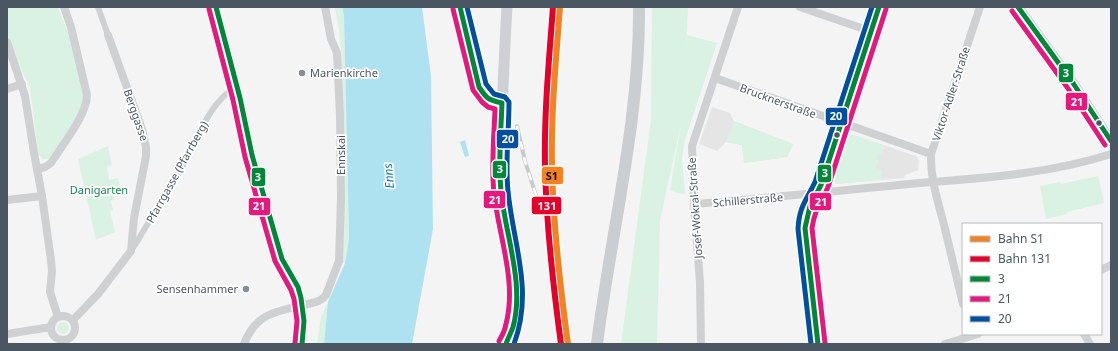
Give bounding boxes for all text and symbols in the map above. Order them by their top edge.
street label: Viktor-Adler-Straße [928,45,973,143]
line badge: 3 [1058,63,1074,83]
place label: Marienkirche [310,65,378,80]
text: 3 [1063,65,1069,80]
marker: Marienkirche [297,68,307,78]
street label: Brucknerstraße [738,80,818,121]
street label: Berggasse [121,87,152,143]
line badge: 21 [1065,92,1088,111]
text: 21 [1071,94,1083,109]
line badge: 20 [825,107,848,126]
text: 20 [830,108,842,123]
street label: Pfarrgasse (Pfarrberg) [142,118,211,226]
unlabelled marker [1094,118,1104,128]
line badge: 20 [496,129,519,149]
unlabelled marker [832,130,842,140]
text: 20 [502,131,514,146]
street label: Ennskai [333,135,348,175]
street label: Josef-Wokral-Straße [683,157,706,260]
line badge: 3 [492,160,507,179]
text: 3 [497,161,503,176]
water label: Enns [379,163,398,189]
line badge: 3 [817,164,832,183]
text: 3 [822,165,828,180]
line badge: S1 [541,166,564,185]
line badge: 3 [251,167,266,187]
text: S1 [546,168,558,183]
text: 3 [255,169,261,184]
park label: Danigarten [70,182,128,197]
street label: Schillerstraße [712,189,784,210]
line badge: 21 [483,190,506,209]
text: 21 [489,192,501,207]
line badge: 21 [809,192,832,211]
text: 21 [815,194,827,209]
line badge: 131 [531,196,562,215]
line badge: 21 [248,197,271,216]
text: 21 [253,198,265,213]
text: 131 [538,198,556,213]
legend [962,223,1102,335]
text: Bahn S1 [998,230,1044,247]
text: Bahn 131 [998,250,1051,267]
text: 3 [998,270,1005,287]
place label: Sensenhammer [156,281,238,296]
marker: Sensenhammer [241,284,251,294]
text: 21 [998,290,1012,307]
text: 20 [998,310,1012,327]

